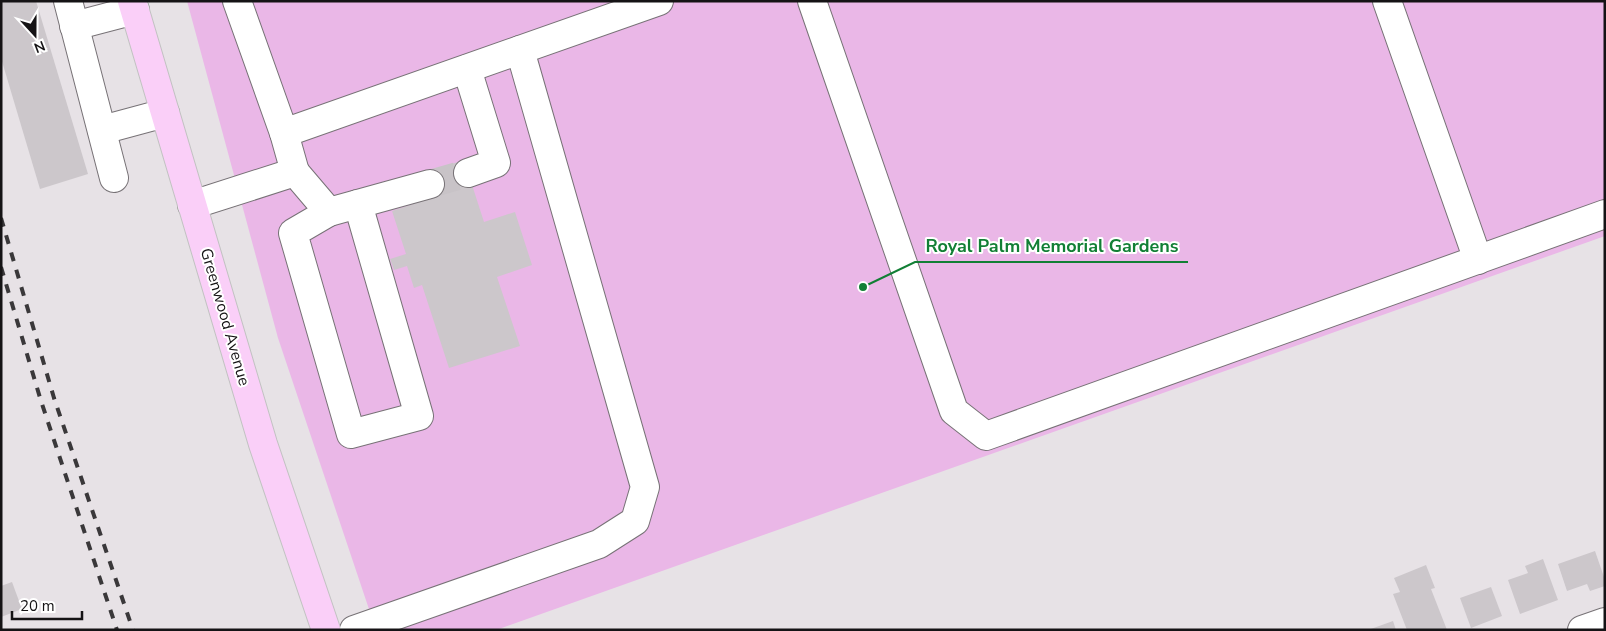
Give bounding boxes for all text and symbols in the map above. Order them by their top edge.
north arrow [10,10,60,60]
text: N [31,36,48,57]
callout: Royal Palm Memorial Gardens [915,229,1188,262]
text: Royal Palm Memorial Gardens [925,234,1179,258]
street label: Greenwood Avenue [195,246,255,388]
scale bar [12,588,82,620]
text: 20 m [20,596,55,616]

